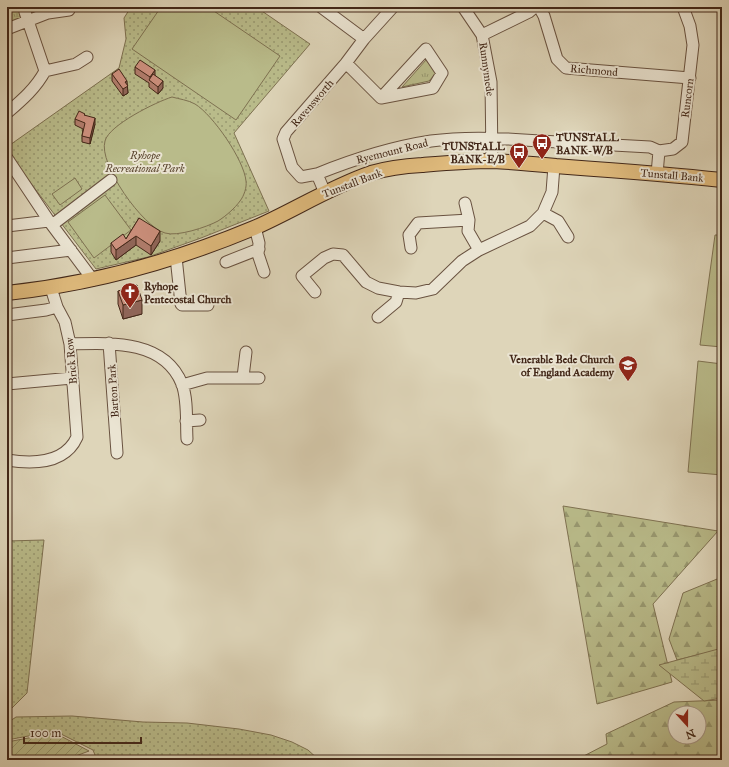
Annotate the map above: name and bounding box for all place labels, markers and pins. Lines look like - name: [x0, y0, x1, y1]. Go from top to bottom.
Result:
- place label: TUNSTALL BANK-W/B: [555, 131, 620, 157]
- bus stop icon: TUNSTALL BANK-W/B: [531, 132, 553, 160]
- place label: TUNSTALL BANK-E/B: [441, 140, 506, 166]
- bus stop icon: TUNSTALL BANK-E/B: [508, 141, 530, 169]
- place label: Ryhope Pentecostal Church: [144, 280, 232, 306]
- church icon: Ryhope Pentecostal Church: [119, 281, 141, 309]
- place label: Venerable Bede Church of England Academy: [509, 353, 615, 380]
- school or university icon: Venerable Bede Church of England Academy: [617, 354, 639, 382]

